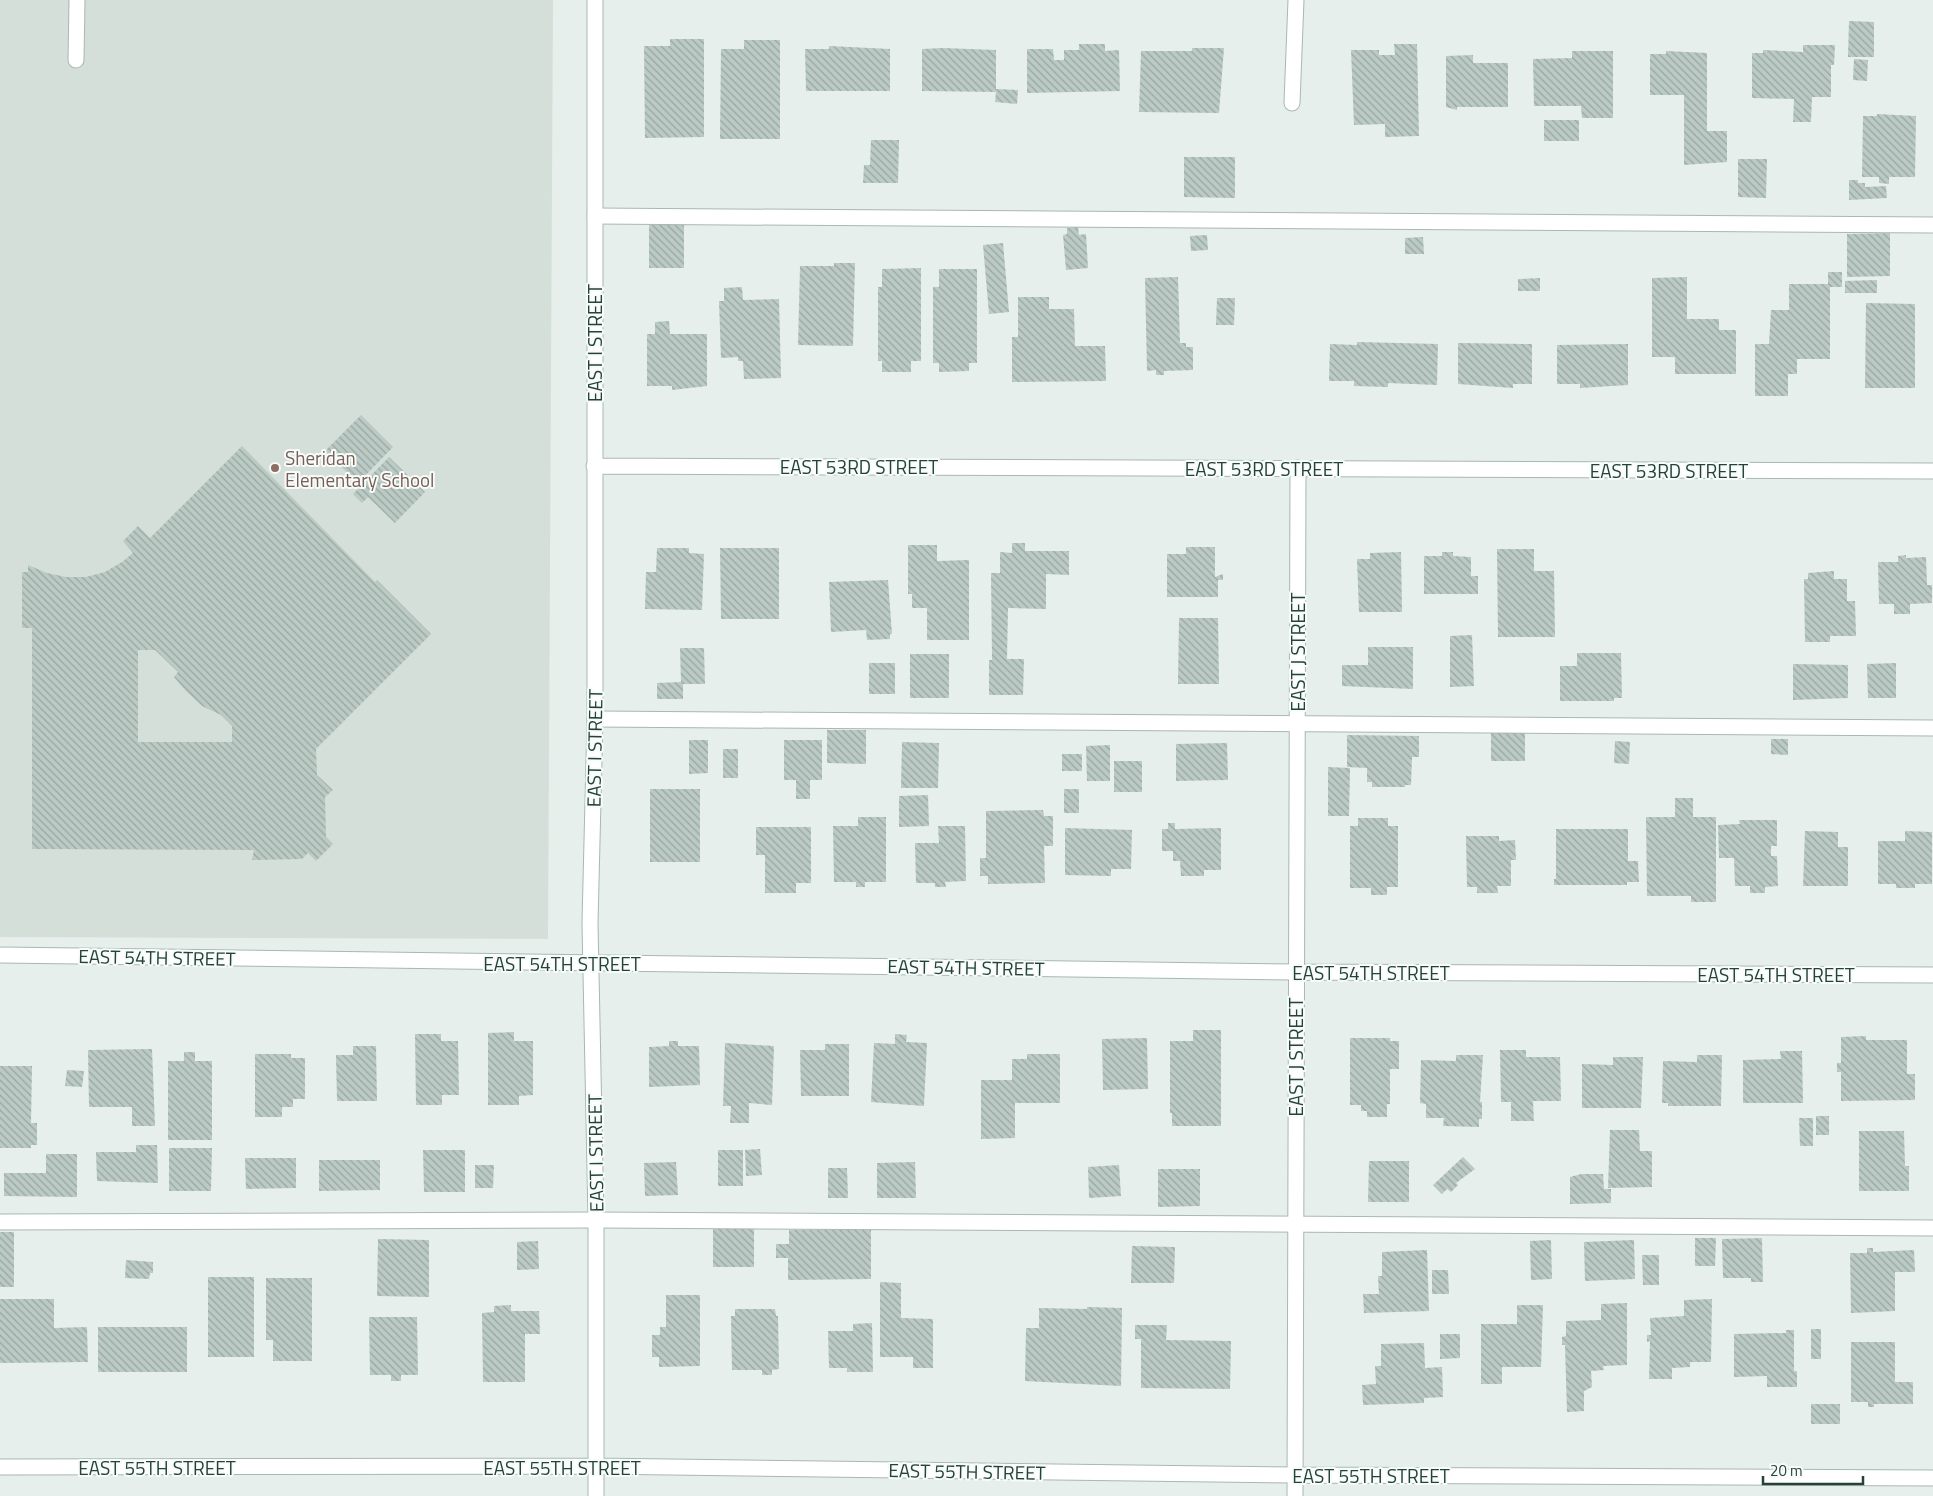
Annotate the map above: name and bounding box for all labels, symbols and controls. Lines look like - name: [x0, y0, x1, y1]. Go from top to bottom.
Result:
- street label: EAST I STREET: [580, 284, 609, 402]
- place label: Sheridan Elementary School: [285, 443, 434, 494]
- street label: EAST 53RD STREET: [780, 452, 938, 481]
- street label: EAST 53RD STREET: [1185, 454, 1343, 483]
- street label: EAST 53RD STREET: [1590, 456, 1748, 485]
- marker: Sheridan Elementary School: [269, 462, 281, 474]
- street label: EAST J STREET: [1283, 593, 1312, 711]
- street label: EAST I STREET: [578, 689, 610, 807]
- street label: EAST 54TH STREET: [78, 941, 236, 973]
- street label: EAST 54TH STREET: [483, 949, 641, 978]
- street label: EAST 54TH STREET: [887, 951, 1045, 983]
- street label: EAST 54TH STREET: [1292, 958, 1450, 987]
- street label: EAST 54TH STREET: [1697, 960, 1855, 989]
- street label: EAST J STREET: [1281, 998, 1310, 1116]
- street label: EAST I STREET: [579, 1094, 611, 1212]
- street label: EAST 55TH STREET: [78, 1453, 236, 1482]
- street label: EAST 55TH STREET: [483, 1453, 641, 1482]
- scale bar: [1763, 1454, 1863, 1486]
- street label: EAST 55TH STREET: [888, 1455, 1046, 1487]
- text: 20 m: [1770, 1459, 1803, 1482]
- street label: EAST 55TH STREET: [1292, 1461, 1450, 1490]

